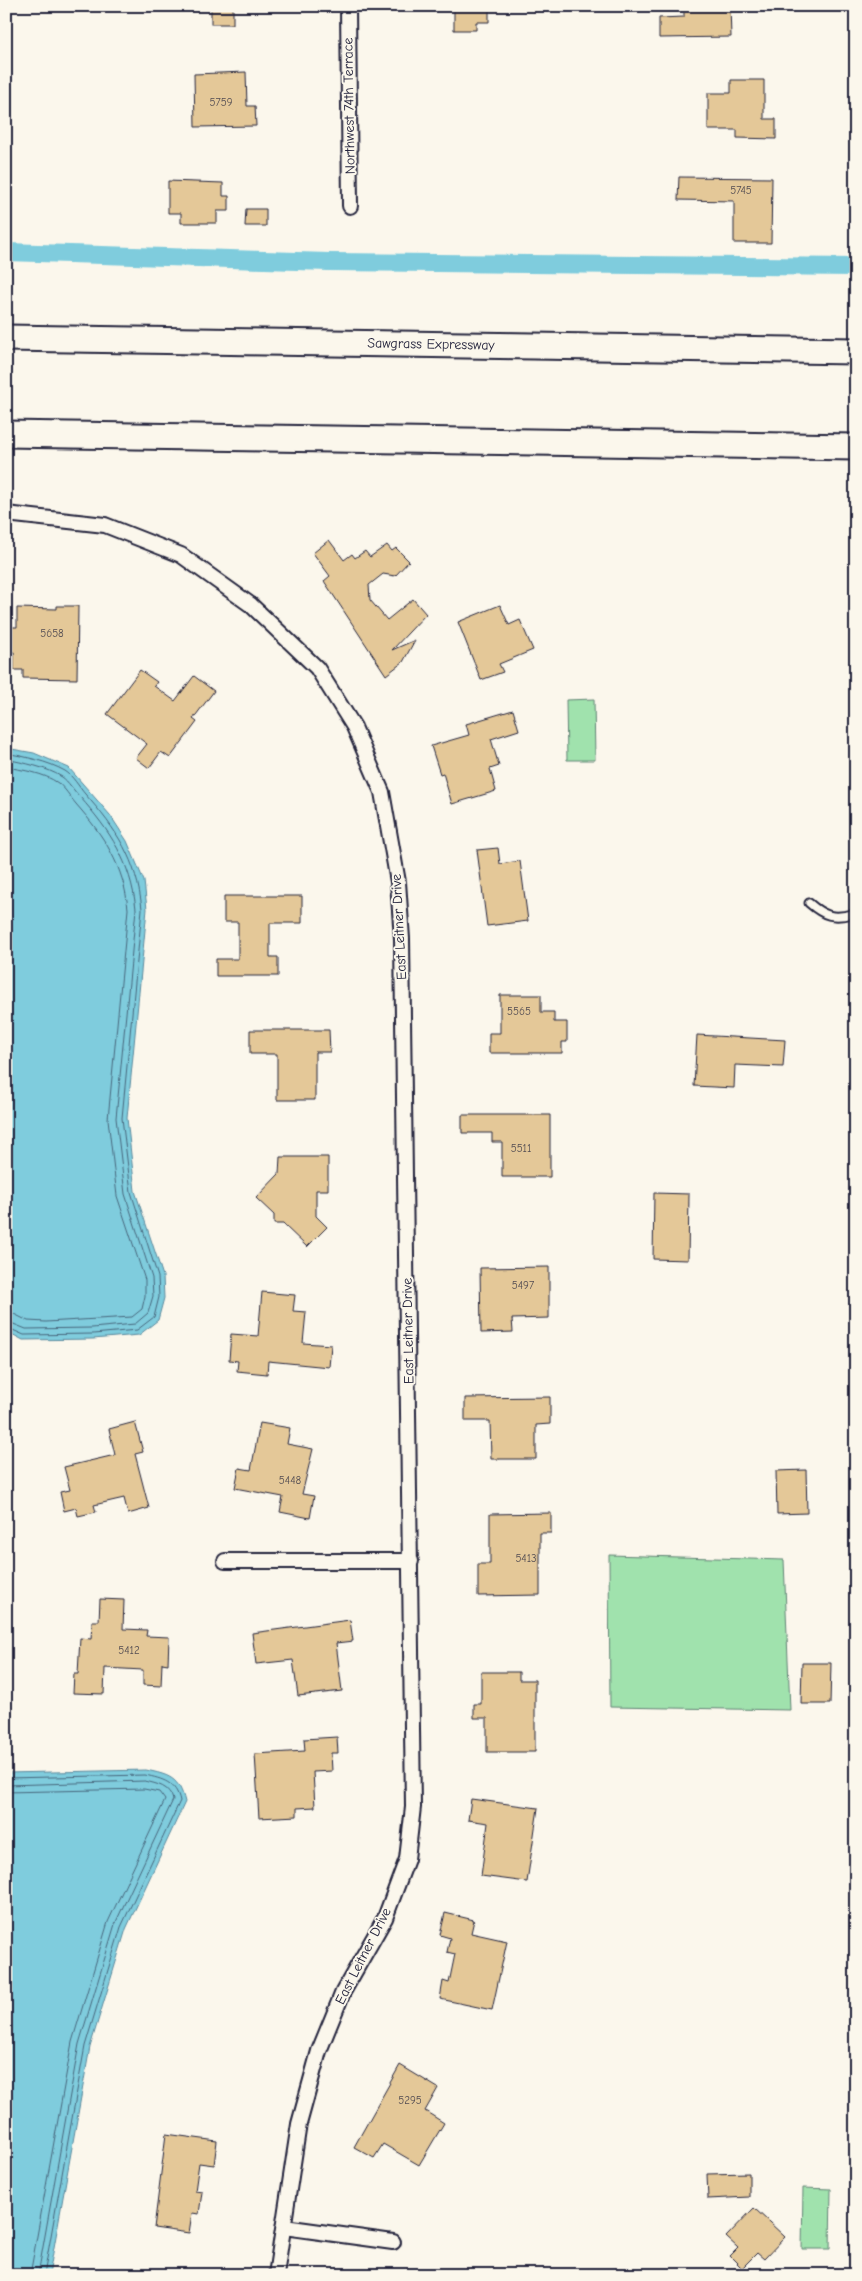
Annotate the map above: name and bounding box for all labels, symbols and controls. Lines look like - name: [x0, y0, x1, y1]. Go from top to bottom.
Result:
- street label: Northwest 74th Terrace: [339, 37, 359, 175]
- house number: 5759: [210, 96, 233, 109]
- house number: 5745: [730, 184, 752, 197]
- street label: Sawgrass Expressway: [367, 334, 496, 354]
- house number: 5658: [40, 627, 64, 640]
- street label: East Leitner Drive: [388, 874, 410, 980]
- house number: 5565: [507, 1005, 531, 1018]
- house number: 5511: [511, 1142, 531, 1155]
- street label: East Leitner Drive: [399, 1278, 417, 1384]
- house number: 5497: [512, 1279, 534, 1292]
- house number: 5448: [279, 1474, 301, 1487]
- house number: 5413: [515, 1552, 537, 1565]
- house number: 5412: [118, 1644, 140, 1657]
- street label: East Leitner Drive: [331, 1905, 395, 2007]
- house number: 5295: [398, 2094, 422, 2107]

